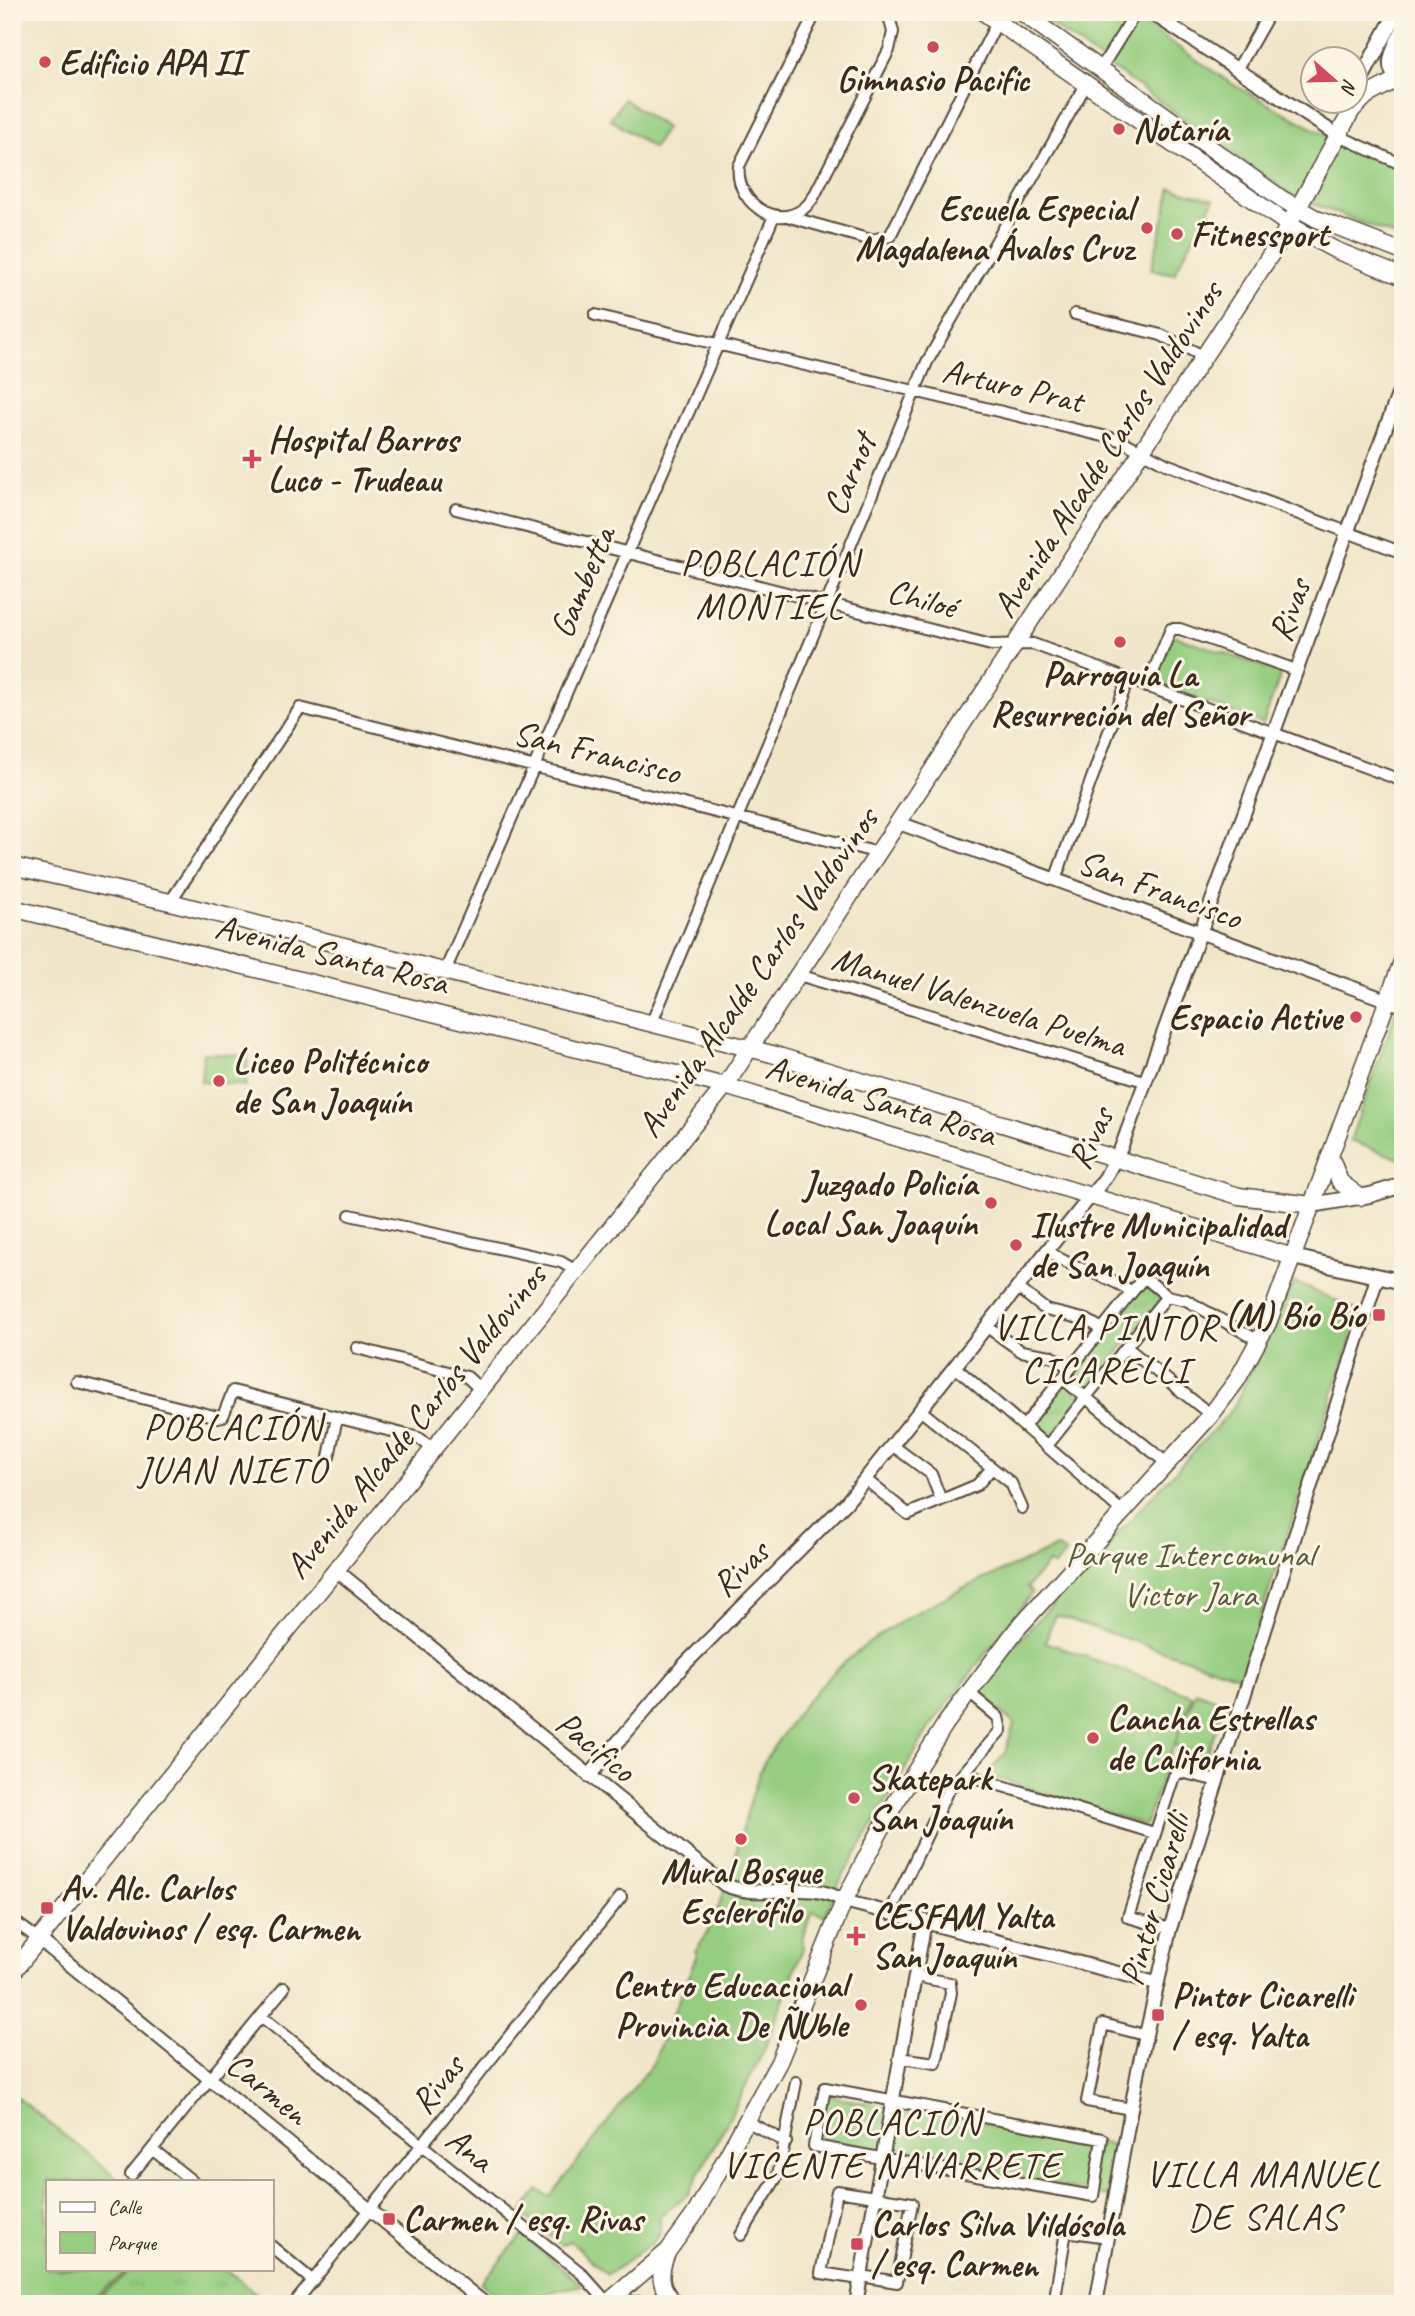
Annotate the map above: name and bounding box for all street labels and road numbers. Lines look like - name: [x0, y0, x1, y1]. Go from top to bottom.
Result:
- street label: Avenida Alcalde Carlos Valdovinos: [982, 270, 1235, 626]
- street label: Arturo Prat: [938, 348, 1091, 424]
- street label: Carnot: [812, 423, 888, 522]
- street label: Gambetta: [539, 518, 627, 644]
- street label: Chiloé: [883, 568, 966, 631]
- street label: Rivas: [1258, 570, 1322, 648]
- street label: San Francisco: [509, 710, 687, 795]
- street label: Avenida Alcalde Carlos Valdovinos: [627, 796, 890, 1146]
- street label: San Francisco: [1072, 839, 1249, 940]
- street label: Avenida Santa Rosa: [211, 904, 455, 1006]
- street label: Manuel Valenzuela Puelma: [827, 936, 1133, 1068]
- street label: Avenida Santa Rosa: [760, 1044, 1004, 1158]
- street label: Rivas: [1057, 1097, 1126, 1176]
- street label: Avenida Alcalde Carlos Valdovinos: [275, 1252, 558, 1588]
- street label: Rivas: [702, 1528, 781, 1607]
- street label: Pacifico: [547, 1701, 646, 1793]
- street label: Pintor Cicarelli: [1108, 1804, 1202, 1990]
- street label: Carmen: [217, 2042, 320, 2137]
- street label: Rivas: [400, 2043, 476, 2123]
- street label: Ana: [437, 2117, 505, 2184]

